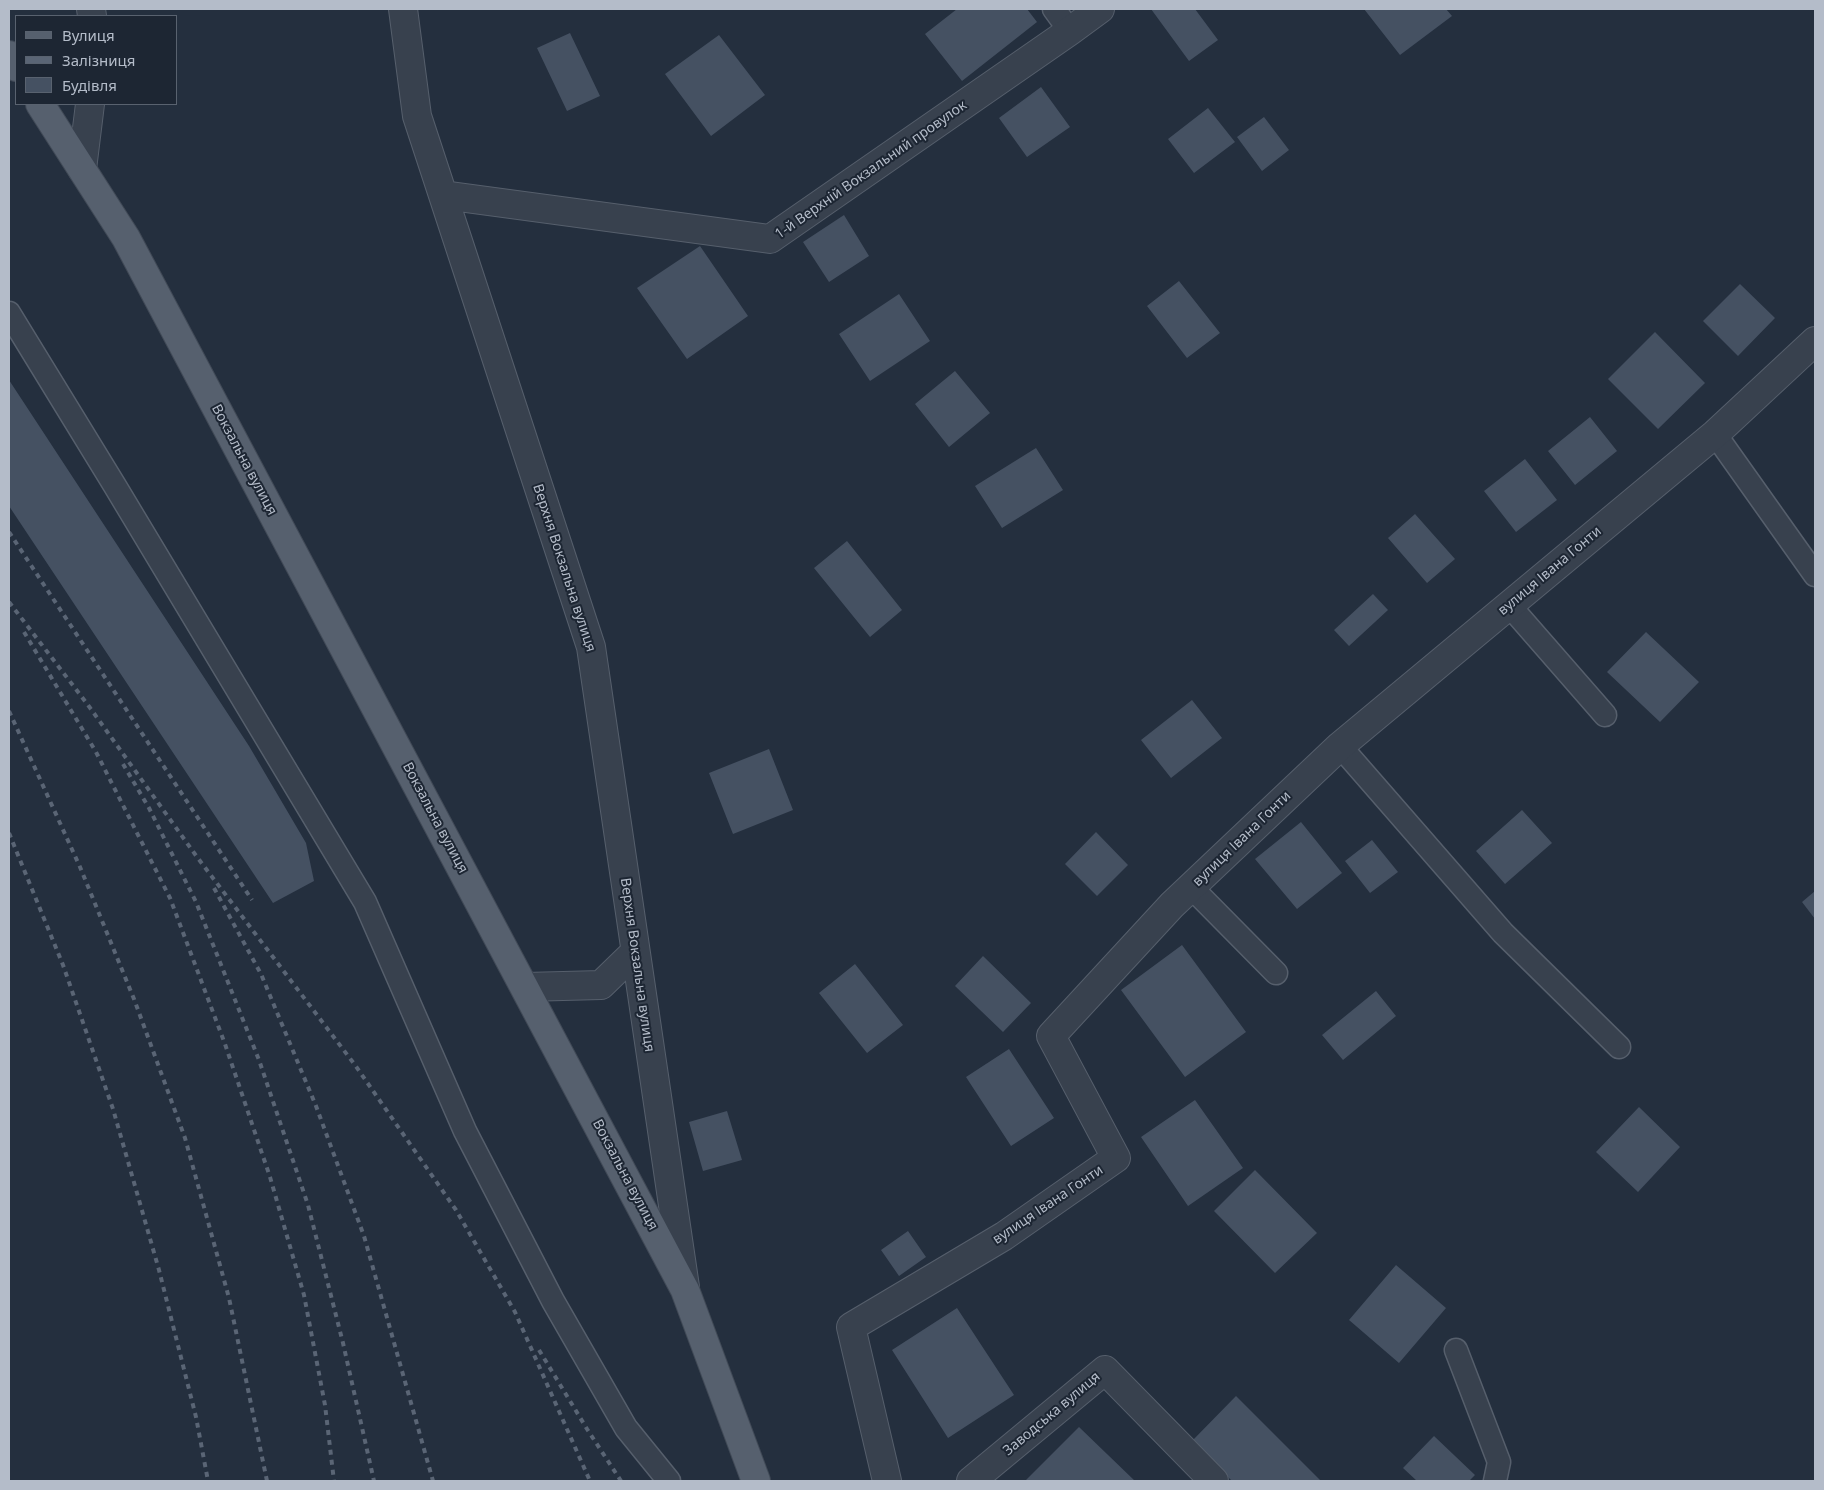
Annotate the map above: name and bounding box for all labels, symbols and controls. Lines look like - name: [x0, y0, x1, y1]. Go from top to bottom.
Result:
- legend: [15, 15, 178, 105]
- text: Вулиця: [62, 25, 115, 45]
- text: Залізниця: [62, 50, 135, 70]
- text: Будівля: [62, 75, 117, 95]
- street label: 1-й Верхній Вокзальний провулок: [772, 97, 970, 243]
- street label: Вокзальна вулиця: [208, 402, 280, 518]
- street label: Верхня Вокзальна вулиця: [529, 482, 599, 654]
- street label: вулиця Івана Гонти: [1495, 523, 1605, 619]
- street label: Вокзальна вулиця: [399, 760, 471, 876]
- street label: вулиця Івана Гонти: [1190, 788, 1294, 890]
- street label: Верхня Вокзальна вулиця: [616, 877, 658, 1053]
- street label: Вокзальна вулиця: [589, 1117, 661, 1233]
- street label: вулиця Івана Гонти: [990, 1162, 1106, 1248]
- street label: Заводська вулиця: [1000, 1369, 1104, 1459]

